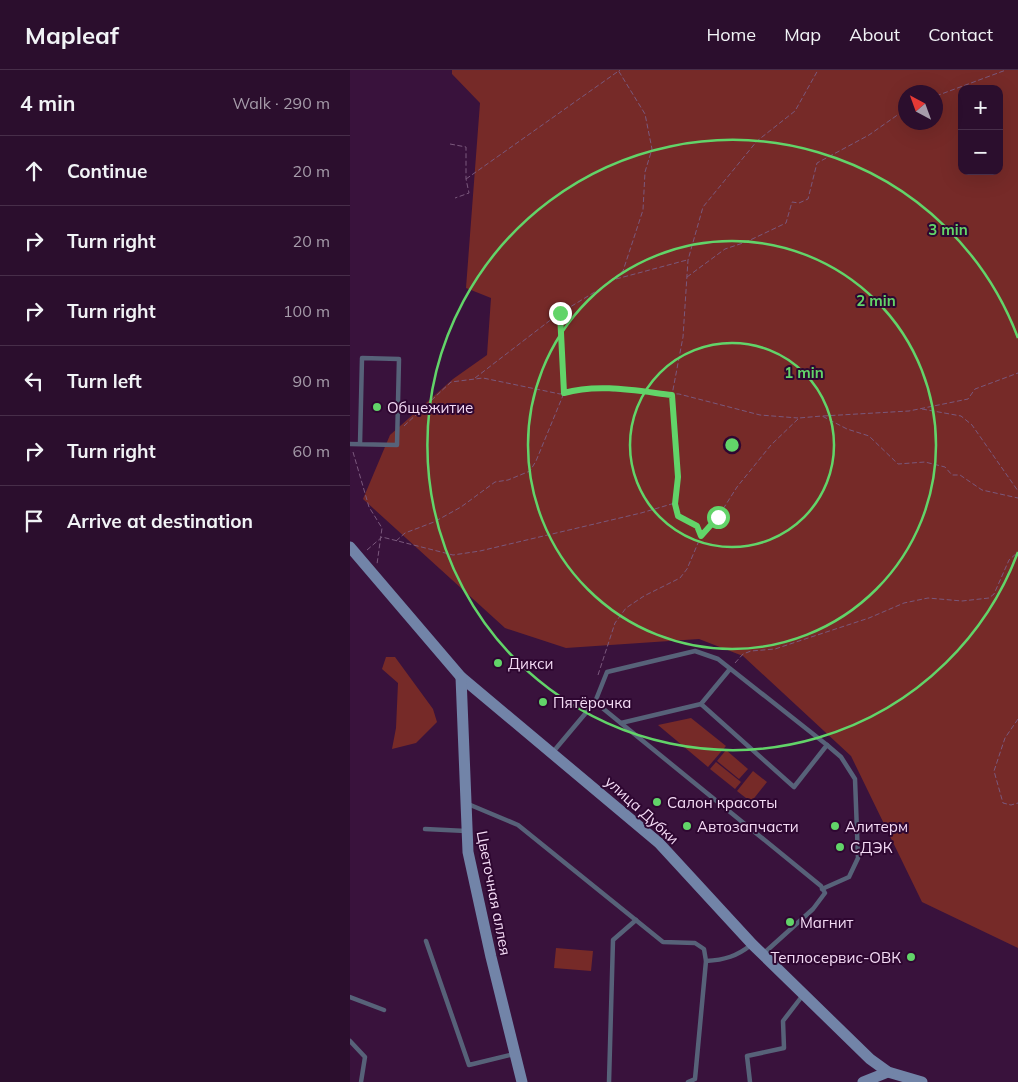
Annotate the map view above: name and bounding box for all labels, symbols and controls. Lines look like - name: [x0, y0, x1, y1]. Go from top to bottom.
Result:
- text: Mapleaf: [25, 20, 119, 50]
- text: Home: [706, 23, 756, 46]
- text: Map: [784, 23, 821, 46]
- text: About: [849, 23, 900, 46]
- text: Contact: [928, 23, 993, 46]
- north arrow: [898, 85, 943, 130]
- map controls: [958, 85, 1003, 175]
- button: +: [958, 85, 1003, 130]
- text: 4 min: [20, 90, 75, 116]
- text: Walk · 290 m: [232, 93, 330, 113]
- button: −: [958, 130, 1003, 175]
- icon: ahead: [20, 157, 48, 185]
- text: Continue: [67, 159, 147, 183]
- text: 20 m: [293, 161, 330, 181]
- text: 3 min: [928, 220, 968, 239]
- icon: right: [20, 227, 48, 255]
- text: Turn right: [67, 229, 156, 253]
- text: 20 m: [293, 231, 330, 251]
- text: 2 min: [856, 291, 896, 310]
- icon: right: [20, 297, 48, 325]
- text: Turn right: [67, 299, 156, 323]
- text: 100 m: [283, 301, 330, 321]
- route end: [549, 302, 572, 325]
- text: 1 min: [784, 363, 824, 382]
- icon: left: [20, 367, 48, 395]
- text: Turn left: [67, 369, 142, 393]
- text: 90 m: [293, 371, 330, 391]
- place label: Общежитие: [387, 398, 473, 417]
- marker: Общежитие: [371, 401, 383, 413]
- centre of rings: [723, 436, 741, 454]
- icon: right: [20, 437, 48, 465]
- text: Turn right: [67, 439, 156, 463]
- text: 60 m: [293, 441, 330, 461]
- route start: [707, 506, 730, 529]
- icon: arrive: [20, 507, 48, 535]
- text: Arrive at destination: [67, 509, 253, 533]
- place label: Дикси: [508, 654, 554, 673]
- marker: Дикси: [492, 657, 504, 669]
- place label: Пятёрочка: [553, 693, 631, 712]
- marker: Пятёрочка: [537, 696, 549, 708]
- street label: улица Дубки: [601, 772, 683, 848]
- place label: Салон красоты: [667, 793, 777, 812]
- marker: Салон красоты: [651, 796, 663, 808]
- place label: Автозапчасти: [697, 817, 799, 836]
- place label: Алитерм: [845, 817, 908, 836]
- marker: Автозапчасти: [681, 820, 693, 832]
- marker: Алитерм: [829, 820, 841, 832]
- street label: Цветочная аллея: [473, 829, 515, 957]
- place label: СДЭК: [850, 838, 893, 857]
- marker: СДЭК: [834, 841, 846, 853]
- place label: Магнит: [800, 913, 854, 932]
- marker: Магнит: [784, 916, 796, 928]
- place label: Теплосервис-ОВК: [770, 948, 901, 967]
- marker: Теплосервис-ОВК: [905, 951, 917, 963]

